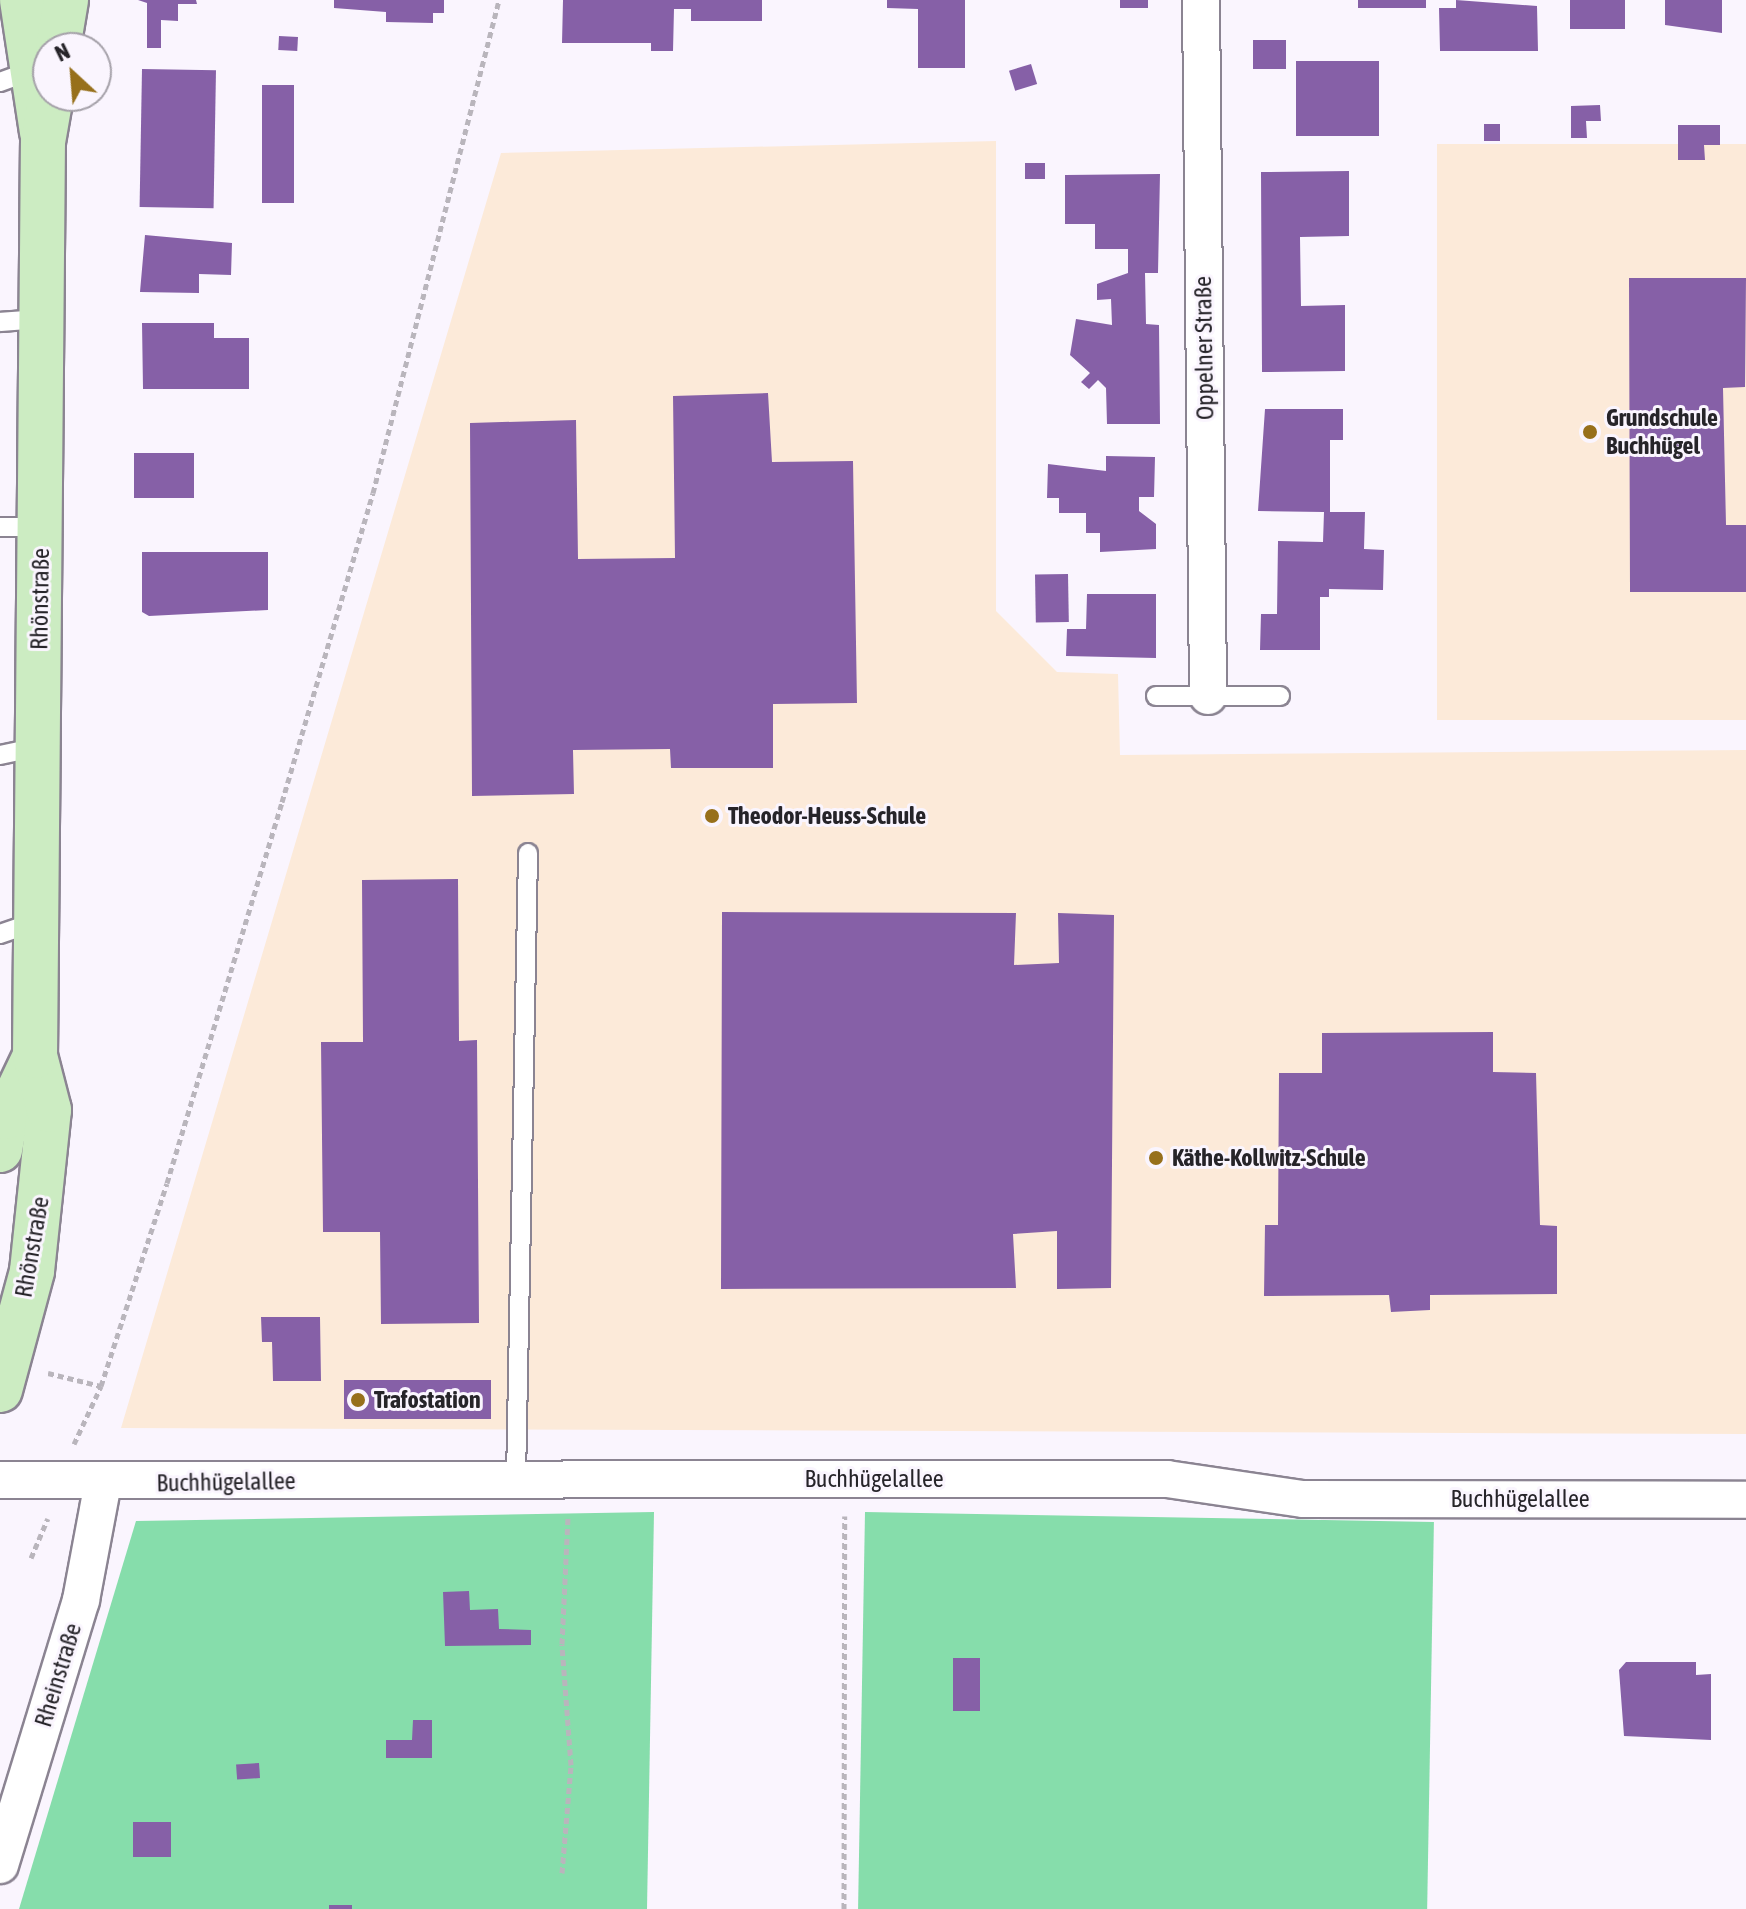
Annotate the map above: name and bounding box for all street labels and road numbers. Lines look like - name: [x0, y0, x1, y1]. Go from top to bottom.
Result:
- street label: Oppelner Straße: [1188, 276, 1220, 420]
- street label: Rhönstraße: [25, 548, 55, 650]
- street label: Rhönstraße: [9, 1194, 55, 1300]
- street label: Buchhügelallee: [804, 1465, 944, 1493]
- street label: Buchhügelallee: [156, 1466, 296, 1498]
- street label: Buchhügelallee: [1450, 1485, 1590, 1513]
- street label: Rheinstraße: [29, 1620, 87, 1730]

